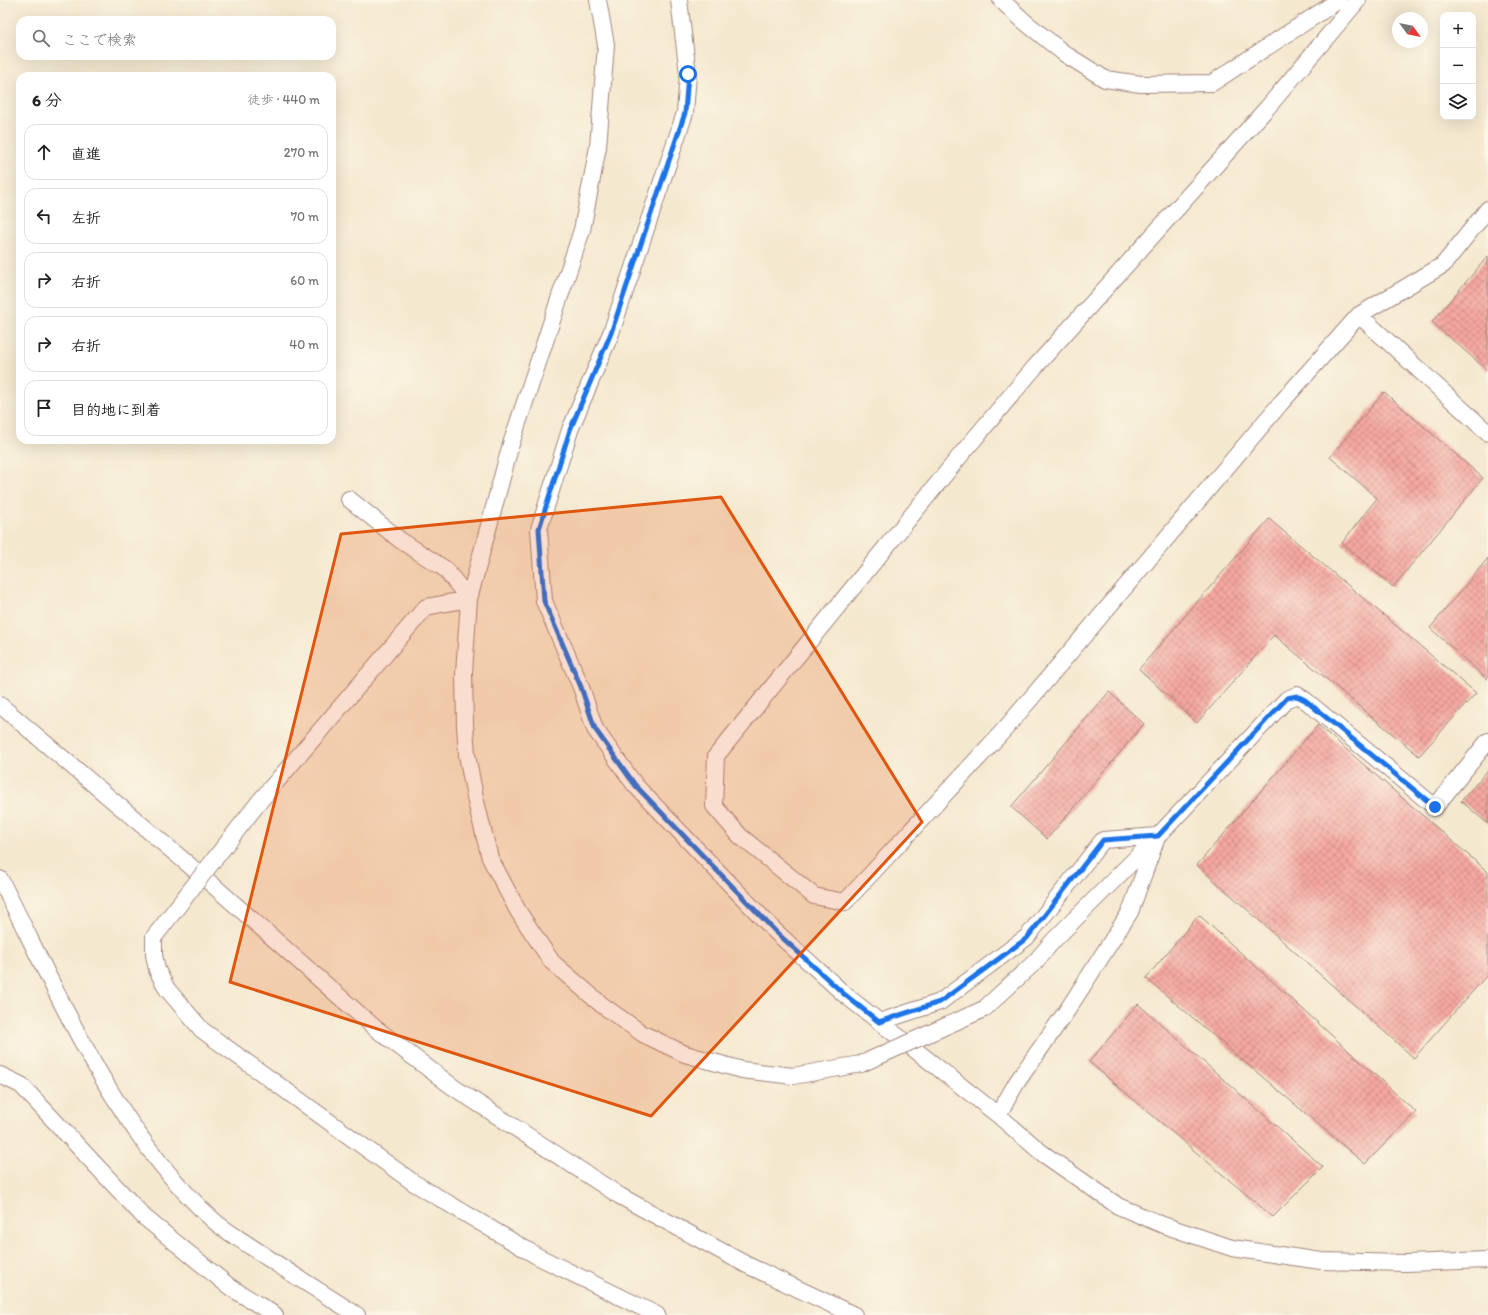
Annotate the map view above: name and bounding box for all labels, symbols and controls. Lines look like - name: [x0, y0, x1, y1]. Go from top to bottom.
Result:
- north arrow: [1392, 12, 1428, 48]
- map controls: [1440, 12, 1476, 120]
- button: +: [1440, 12, 1476, 48]
- search box: [16, 16, 336, 60]
- icon: search: [30, 27, 52, 49]
- text: ここで検索: [62, 31, 137, 49]
- button: −: [1440, 48, 1476, 84]
- route start: [679, 65, 697, 83]
- button: layers: [1440, 84, 1476, 120]
- text: 6 分: [32, 90, 62, 110]
- text: 徒歩 · 440 m: [248, 92, 320, 107]
- icon: ahead: [33, 141, 55, 163]
- text: 直進: [71, 145, 101, 163]
- text: 270 m: [284, 145, 319, 160]
- icon: left: [33, 205, 55, 227]
- text: 左折: [71, 209, 101, 227]
- text: 70 m: [291, 209, 319, 224]
- icon: right: [33, 269, 55, 291]
- text: 右折: [71, 273, 101, 291]
- text: 60 m: [290, 273, 319, 288]
- icon: right: [33, 333, 55, 355]
- text: 右折: [71, 337, 101, 355]
- text: 40 m: [289, 337, 319, 352]
- icon: arrive: [33, 397, 55, 419]
- text: 目的地に到着: [71, 401, 161, 419]
- route end: [1426, 798, 1444, 816]

